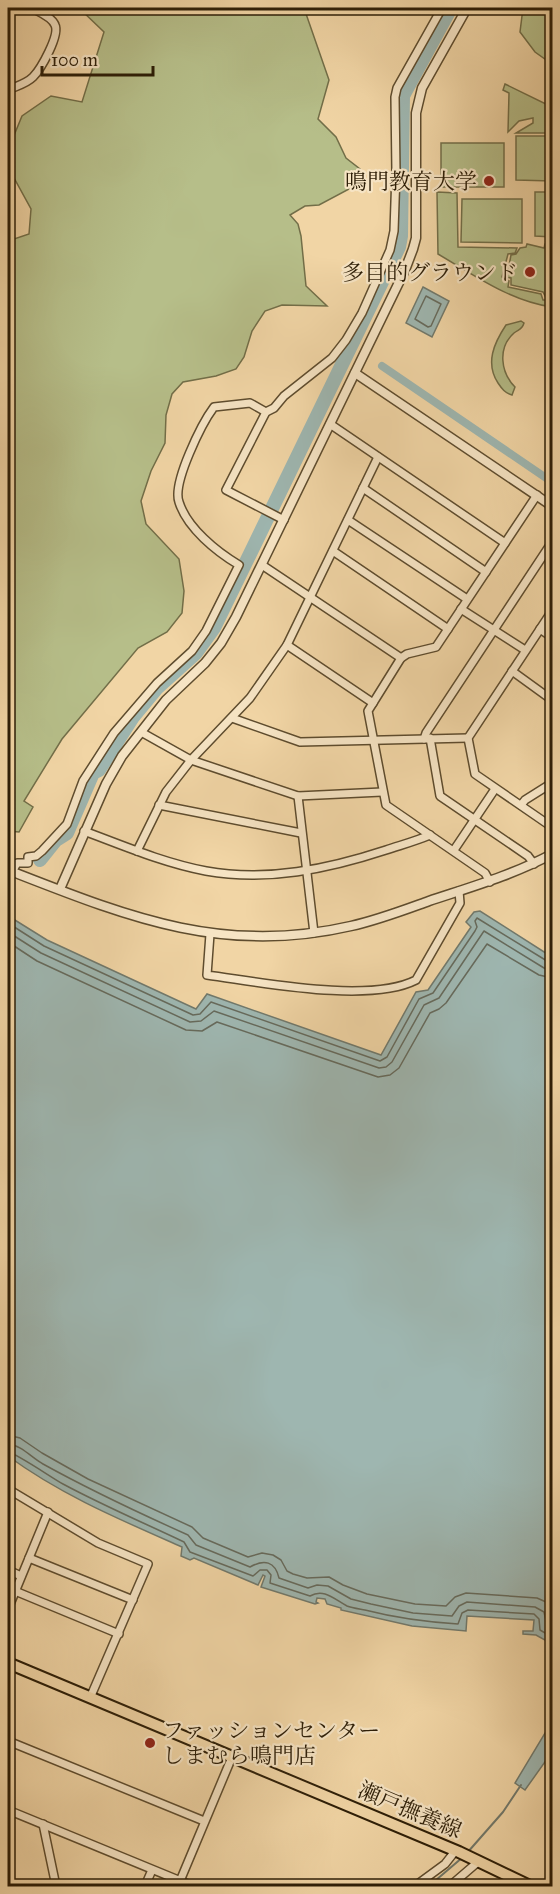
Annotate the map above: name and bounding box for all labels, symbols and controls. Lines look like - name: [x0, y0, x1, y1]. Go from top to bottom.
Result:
- scale bar: [42, 39, 153, 77]
- text: 100 m: [51, 49, 98, 71]
- place label: 鳴門教育大学: [345, 168, 477, 195]
- marker: 鳴門教育大学: [482, 174, 496, 188]
- place label: 多目的グラウンド: [342, 259, 518, 286]
- marker: 多目的グラウンド: [523, 265, 537, 279]
- place label: ファッションセンター しまむら鳴門店: [162, 1717, 380, 1769]
- marker: ファッションセンター しまむら鳴門店: [143, 1736, 157, 1750]
- street label: 瀬戸撫養線: [354, 1776, 466, 1844]

